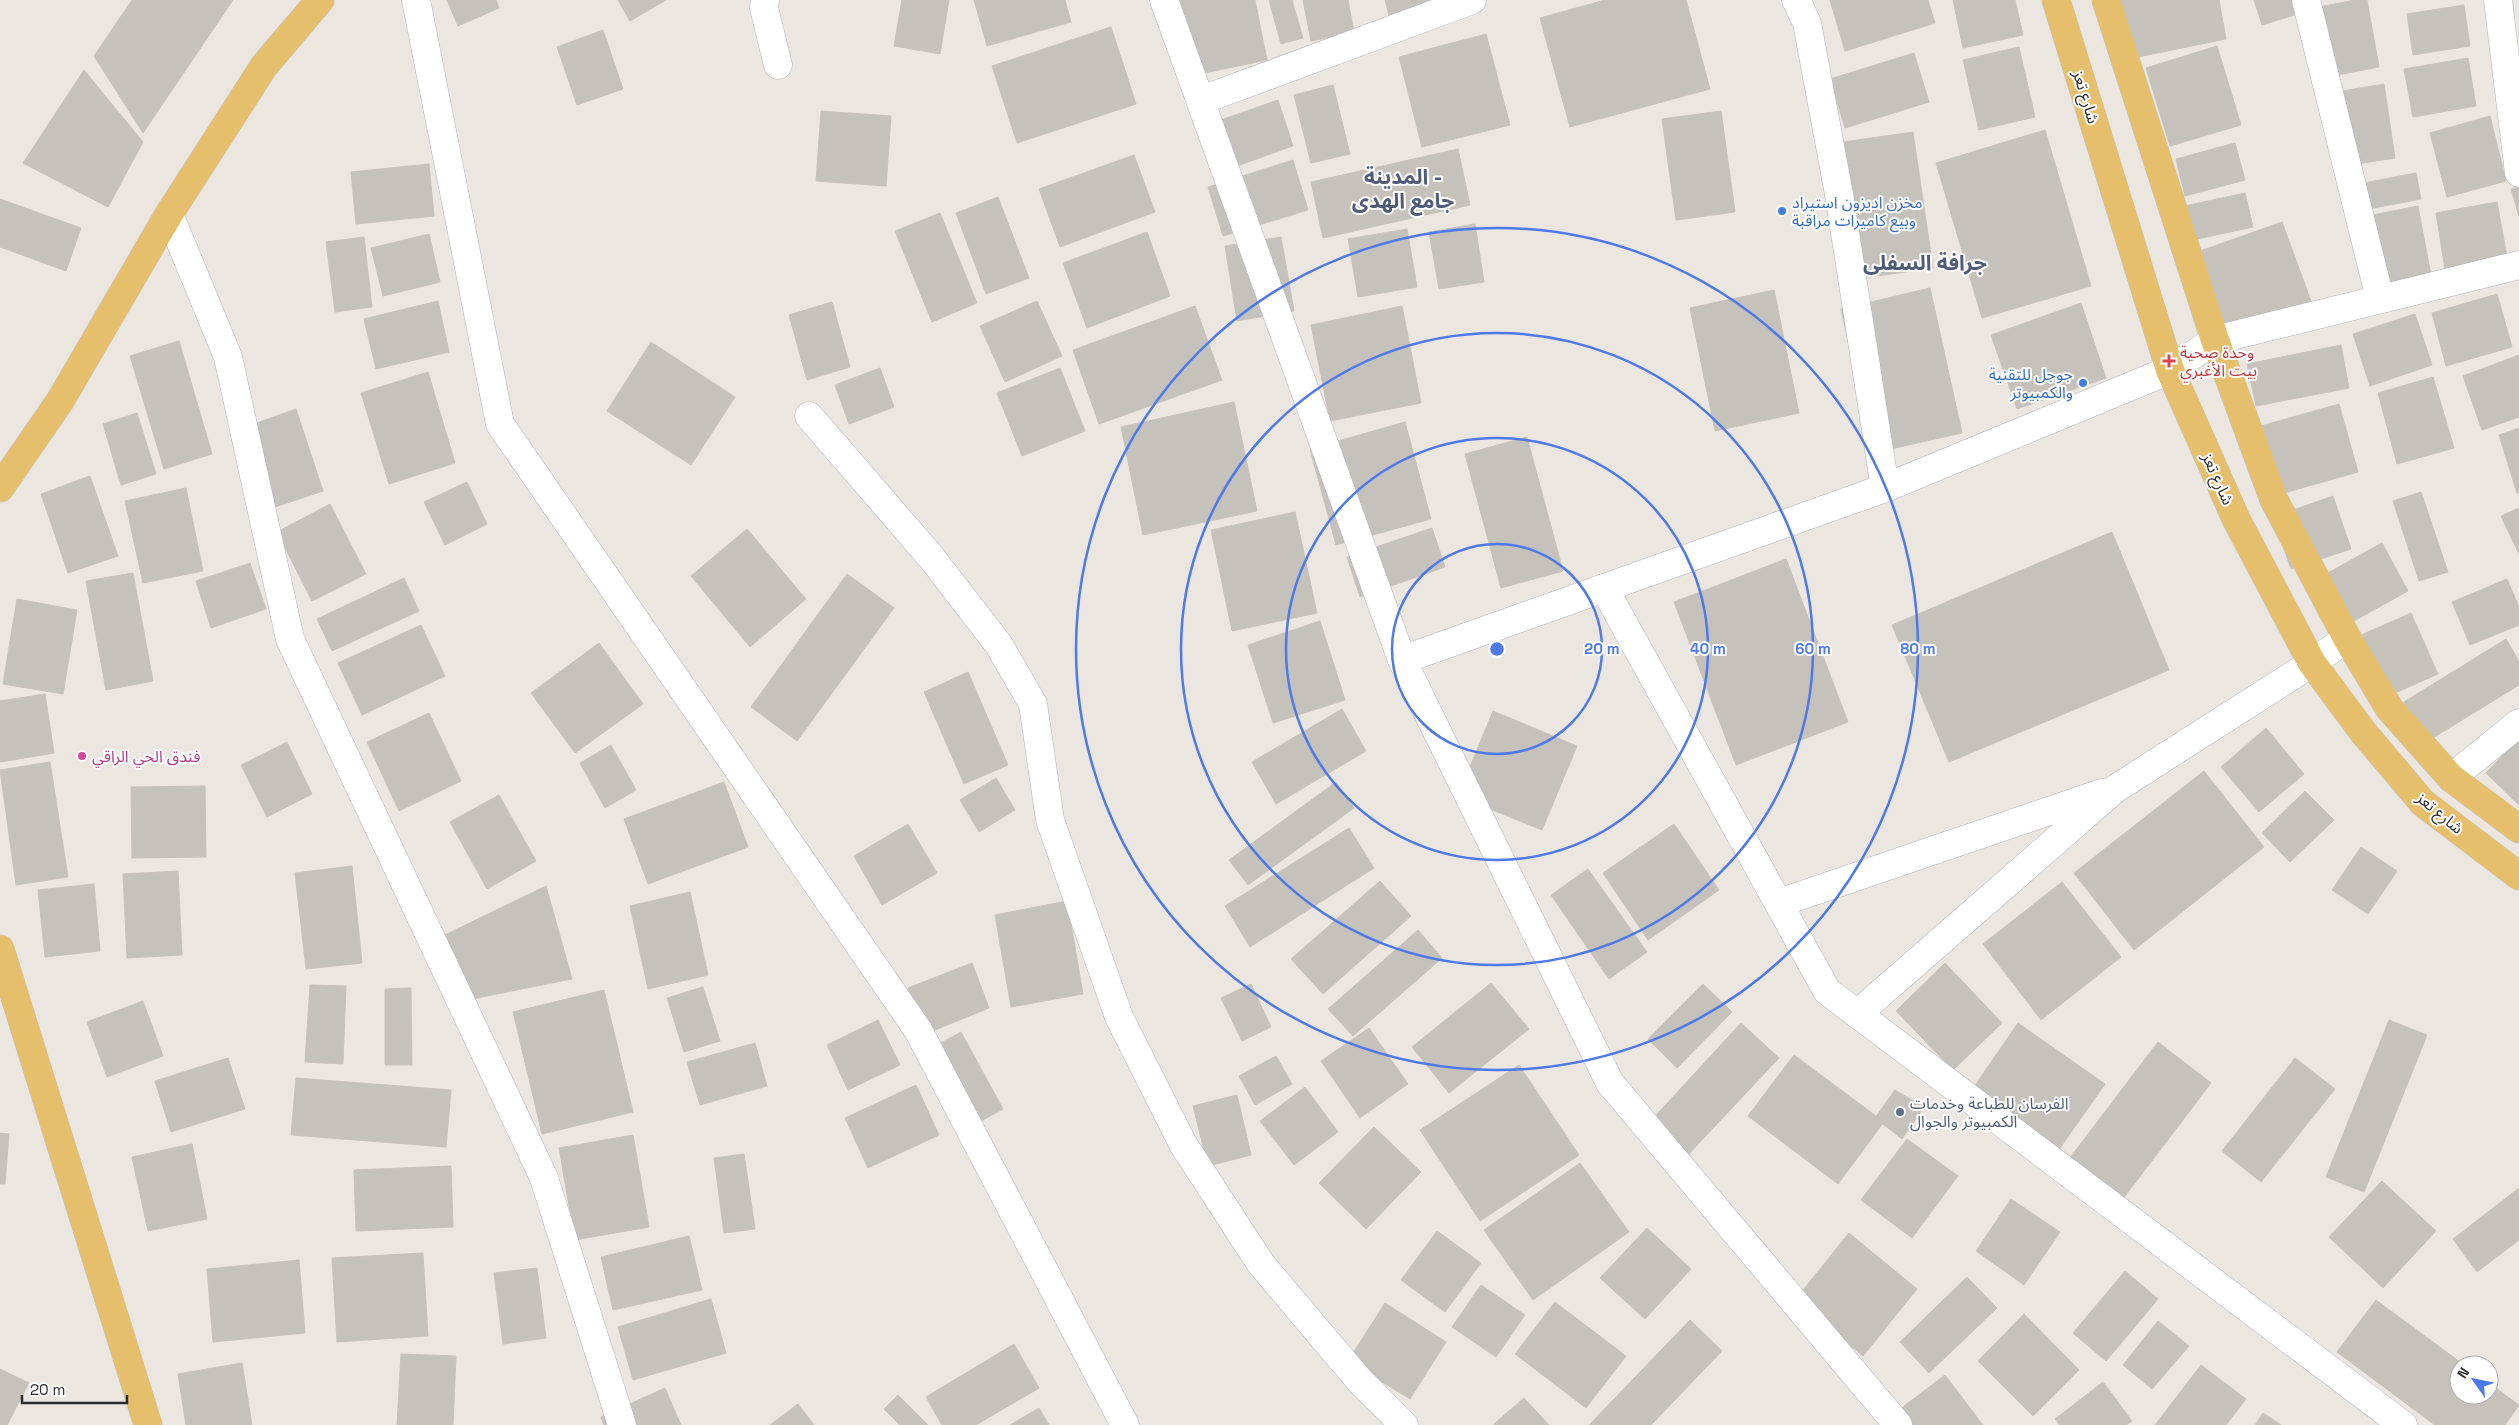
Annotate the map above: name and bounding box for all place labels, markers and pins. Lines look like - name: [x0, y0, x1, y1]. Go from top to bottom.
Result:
- place label: مخزن اديزون استيراد وبيع كاميرات مراقبة: [1792, 192, 1922, 233]
- marker: مخزن اديزون استيراد وبيع كاميرات مراقبة: [1776, 205, 1788, 217]
- place label: وحدة صحية بيت الأغبري: [2180, 342, 2257, 382]
- marker: وحدة صحية بيت الأغبري: [2162, 354, 2176, 368]
- place label: جوجل للتقنية والكمبيوتر: [1989, 364, 2073, 403]
- marker: جوجل للتقنية والكمبيوتر: [2077, 377, 2089, 389]
- centre of rings: [1488, 640, 1506, 658]
- place label: فندق الحي الراقي: [92, 746, 200, 768]
- marker: فندق الحي الراقي: [76, 750, 88, 762]
- place label: الفرسان للطباعة وخدمات الكمبيوتر والجوال: [1910, 1093, 2068, 1132]
- marker: الفرسان للطباعة وخدمات الكمبيوتر والجوال: [1894, 1106, 1906, 1118]

